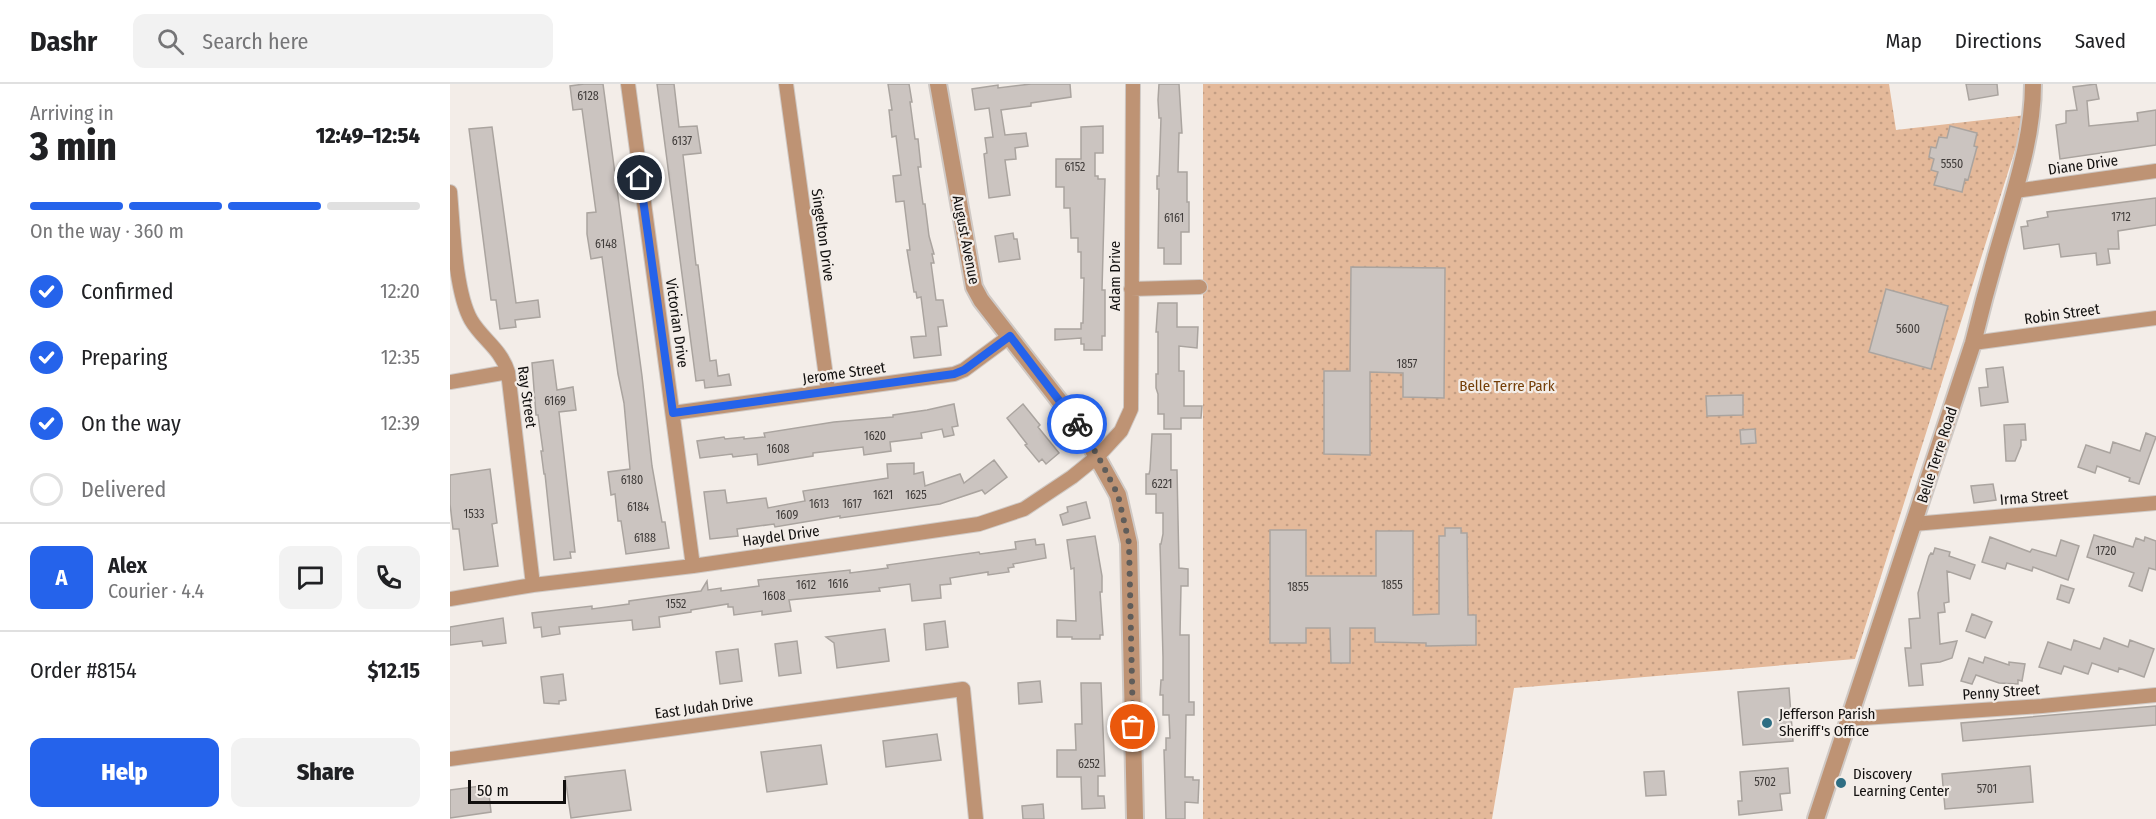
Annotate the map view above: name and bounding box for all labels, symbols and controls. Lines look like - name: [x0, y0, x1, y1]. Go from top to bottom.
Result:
- search box: [133, 14, 553, 68]
- text: Dashr: [30, 25, 97, 58]
- icon: search: [154, 25, 187, 58]
- text: Search here: [202, 28, 308, 55]
- text: Map: [1885, 28, 1922, 54]
- text: Directions: [1955, 28, 2042, 54]
- text: Saved: [2075, 28, 2126, 54]
- house number: 6128: [577, 89, 599, 103]
- text: Arriving in: [30, 101, 114, 125]
- text: 12:49–12:54: [316, 122, 420, 149]
- text: 3 min: [30, 124, 117, 170]
- house number: 6137: [672, 134, 692, 148]
- street label: Diane Drive: [2047, 151, 2119, 179]
- pin: [614, 152, 665, 203]
- house number: 5550: [1941, 157, 1963, 171]
- house number: 6152: [1065, 160, 1085, 174]
- icon: home: [623, 161, 656, 194]
- street label: Singelton Drive: [808, 188, 838, 282]
- street label: August Avenue: [949, 194, 983, 286]
- house number: 1712: [2111, 210, 2131, 224]
- house number: 6161: [1164, 211, 1184, 225]
- text: On the way · 360 m: [30, 219, 184, 243]
- house number: 6148: [595, 237, 617, 251]
- street label: Adam Drive: [1106, 241, 1124, 311]
- icon: check: [30, 275, 63, 308]
- street label: Victorian Drive: [662, 277, 692, 369]
- text: Confirmed: [81, 278, 174, 305]
- text: 12:20: [380, 279, 420, 303]
- street label: Robin Street: [2023, 300, 2101, 328]
- house number: 5600: [1896, 322, 1920, 336]
- icon: check: [30, 341, 63, 374]
- text: Preparing: [81, 344, 167, 371]
- text: 12:35: [381, 345, 420, 369]
- house number: 1857: [1397, 357, 1418, 371]
- street label: Jerome Street: [801, 358, 887, 388]
- street label: Ray Street: [514, 365, 540, 429]
- park label: Belle Terre Park: [1459, 377, 1555, 395]
- house number: 6169: [544, 394, 566, 408]
- courier: [1047, 394, 1107, 454]
- street label: Belle Terre Road: [1913, 405, 1961, 505]
- icon: check: [30, 407, 63, 440]
- icon: bike: [1061, 408, 1094, 441]
- text: On the way: [81, 410, 181, 437]
- text: 12:39: [380, 411, 420, 435]
- house number: 1620: [864, 429, 886, 443]
- house number: 1608: [767, 442, 789, 456]
- house number: 6180: [621, 473, 643, 487]
- text: Delivered: [81, 476, 166, 503]
- house number: 6221: [1152, 477, 1172, 491]
- street label: Irma Street: [1999, 485, 2069, 509]
- house number: 1621: [873, 488, 893, 502]
- house number: 1625: [905, 488, 927, 502]
- house number: 1613: [809, 497, 829, 511]
- house number: 1617: [842, 497, 862, 511]
- house number: 6184: [627, 500, 649, 514]
- house number: 1533: [464, 507, 484, 521]
- house number: 1609: [776, 508, 798, 522]
- street label: Haydel Drive: [741, 522, 821, 550]
- house number: 6188: [634, 531, 656, 545]
- house number: 1720: [2096, 544, 2116, 558]
- button: chat: [279, 546, 342, 609]
- button: phone: [357, 546, 420, 609]
- text: Alex: [108, 552, 147, 579]
- text: A: [56, 564, 67, 591]
- house number: 1616: [828, 577, 848, 591]
- house number: 1612: [796, 578, 816, 592]
- house number: 1855: [1381, 578, 1403, 592]
- text: Courier · 4.4: [108, 579, 204, 603]
- house number: 1855: [1287, 580, 1309, 594]
- house number: 1608: [763, 589, 785, 603]
- house number: 1552: [666, 597, 686, 611]
- text: Order #8154: [30, 657, 137, 684]
- text: $12.15: [367, 657, 420, 684]
- street label: Penny Street: [1962, 680, 2040, 704]
- street label: East Judah Drive: [654, 691, 754, 723]
- pin: [1107, 701, 1158, 752]
- place label: Jefferson Parish Sheriff's Office: [1779, 705, 1875, 740]
- icon: bag: [1116, 710, 1149, 743]
- marker: Jefferson Parish Sheriff's Office: [1760, 716, 1774, 730]
- button: Help: [30, 738, 219, 807]
- button: Share: [231, 738, 420, 807]
- house number: 6252: [1078, 757, 1100, 771]
- place label: Discovery Learning Center: [1853, 765, 1950, 800]
- house number: 5702: [1754, 775, 1776, 789]
- marker: Discovery Learning Center: [1834, 776, 1848, 790]
- scale bar: [468, 777, 566, 804]
- text: 50 m: [477, 781, 509, 800]
- house number: 5701: [1977, 782, 1997, 796]

